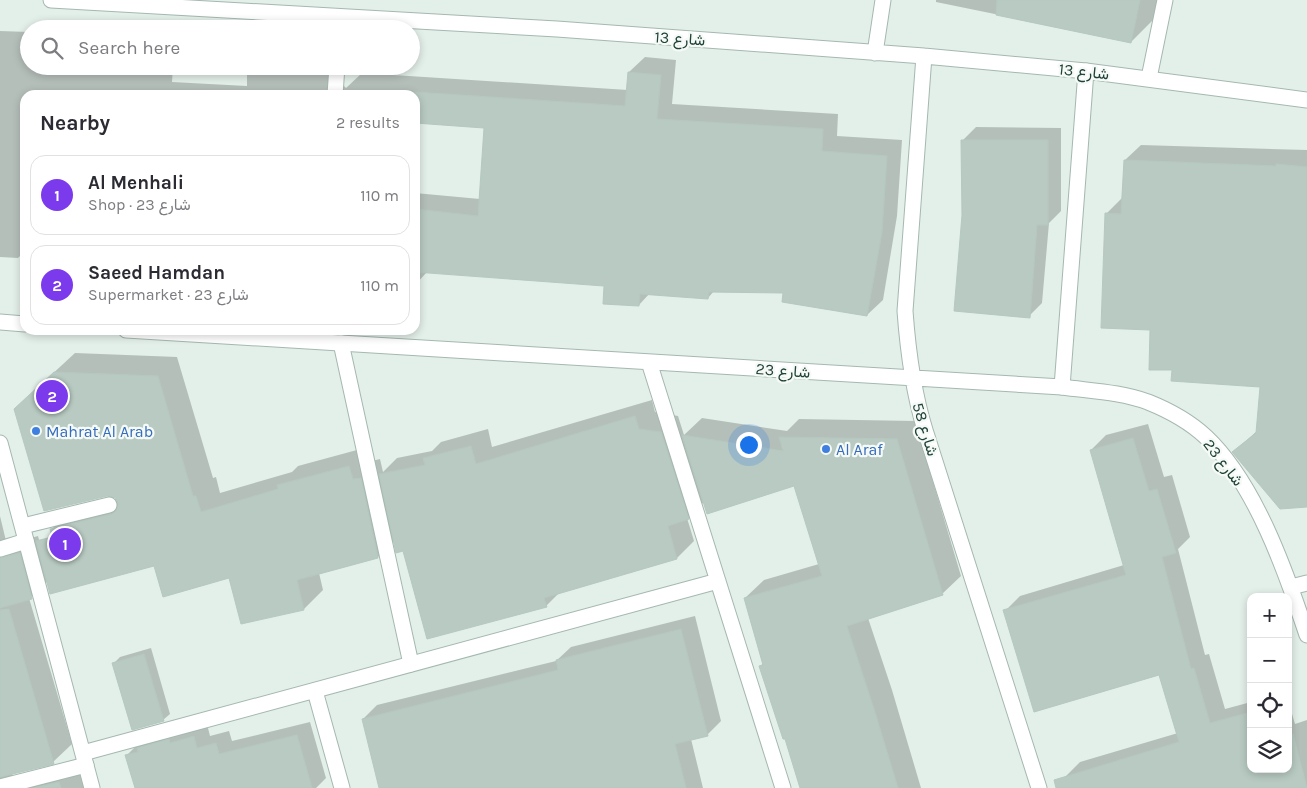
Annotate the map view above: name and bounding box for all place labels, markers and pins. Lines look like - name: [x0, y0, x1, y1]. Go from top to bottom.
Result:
- pin: 2: [36, 377, 68, 415]
- place label: Mahrat Al Arab: [46, 422, 153, 441]
- marker: Mahrat Al Arab: [30, 425, 42, 437]
- place label: Al Araf: [836, 440, 883, 459]
- marker: Al Araf: [820, 443, 832, 455]
- pin: 1: [49, 525, 81, 563]

